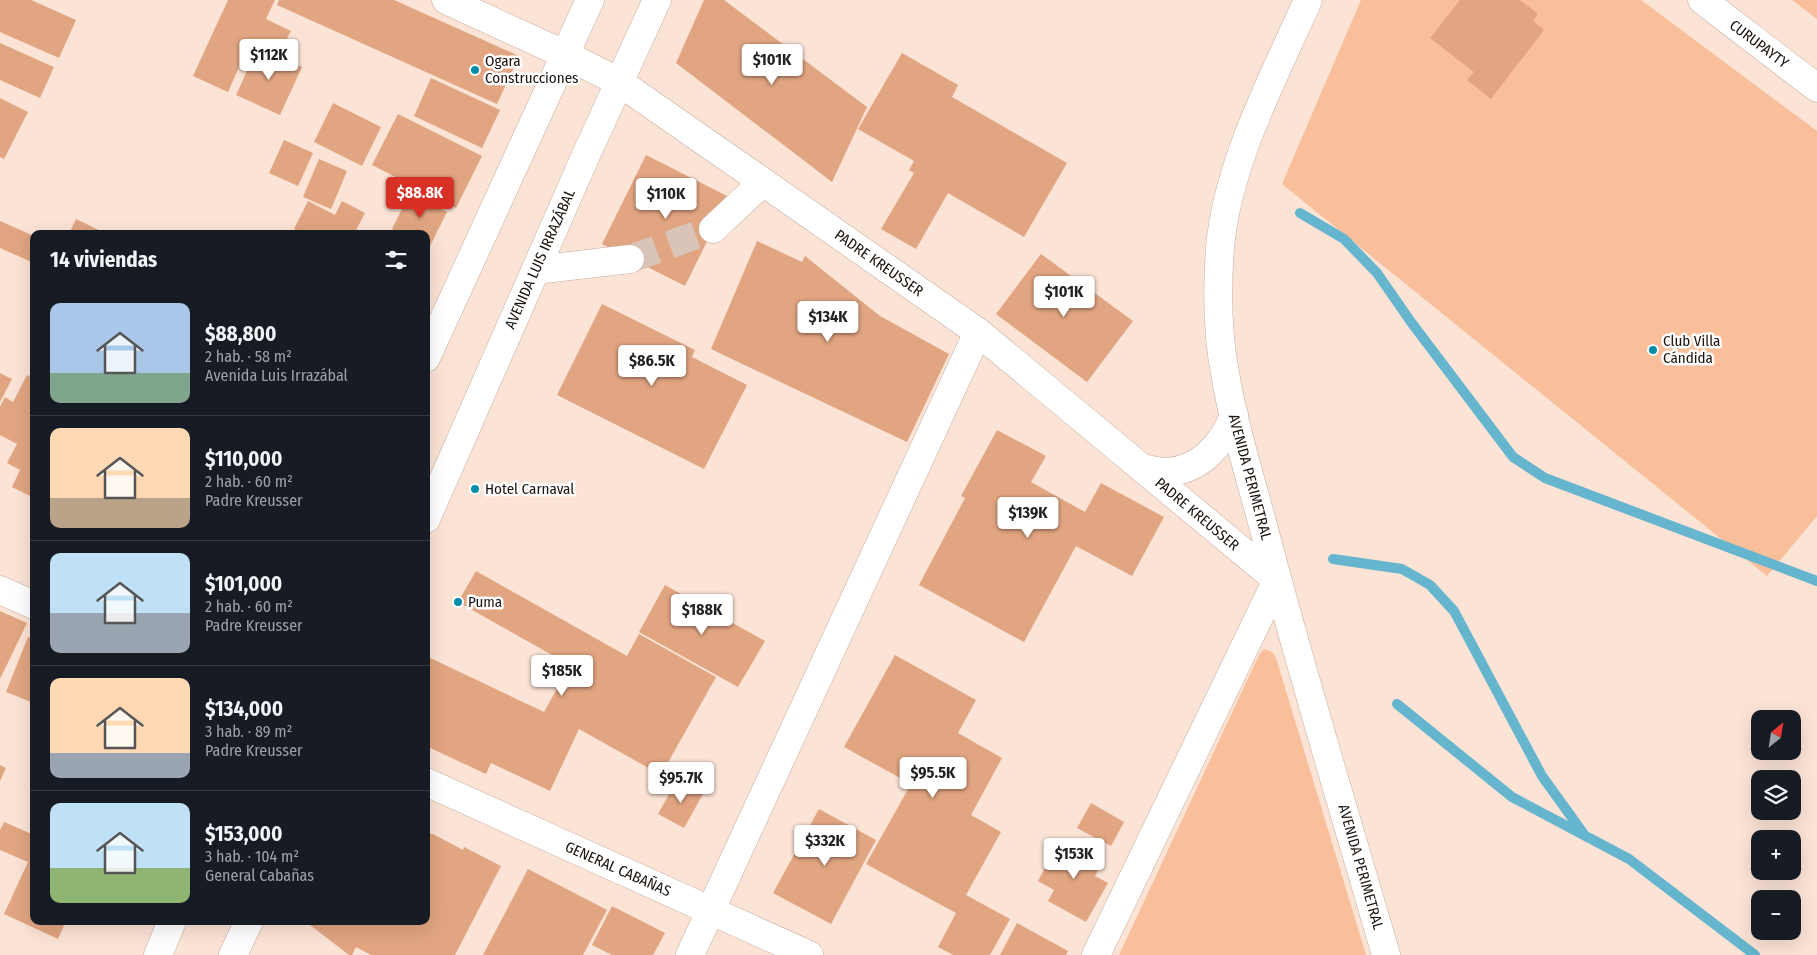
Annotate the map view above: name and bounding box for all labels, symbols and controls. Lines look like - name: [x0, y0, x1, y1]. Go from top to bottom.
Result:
- street label: CURUPAYTY: [1726, 16, 1792, 72]
- pin: $112K: [234, 38, 304, 81]
- pin: $101K: [737, 44, 807, 86]
- text: $112K: [250, 45, 288, 64]
- text: $101K: [753, 50, 791, 69]
- place label: Ogara Construcciones: [485, 52, 578, 87]
- marker: Ogara Construcciones: [469, 64, 481, 76]
- pin: $88.8K: [379, 176, 461, 219]
- pin: $110K: [631, 178, 701, 220]
- text: $88.8K: [397, 183, 443, 202]
- text: $110K: [647, 184, 685, 203]
- street label: AVENIDA LUIS IRRAZÁBAL: [501, 186, 579, 332]
- street label: PADRE KREUSSER: [831, 226, 927, 300]
- icon: filters: [382, 246, 410, 274]
- text: 14 viviendas: [50, 247, 157, 273]
- pin: $101K: [1029, 276, 1099, 318]
- text: $101K: [1045, 282, 1083, 301]
- pin: $134K: [793, 300, 863, 343]
- text: $134K: [808, 307, 848, 326]
- text: $88,800: [205, 321, 276, 347]
- icon: home: [90, 323, 150, 383]
- place label: Club Villa Cándida: [1663, 332, 1720, 367]
- pin: $86.5K: [611, 344, 693, 387]
- marker: Club Villa Cándida: [1647, 344, 1659, 356]
- text: 2 hab. · 58 m²: [205, 347, 292, 366]
- text: $86.5K: [629, 351, 675, 370]
- text: Avenida Luis Irrazábal: [205, 366, 348, 385]
- street label: AVENIDA PERIMETRAL: [1225, 412, 1276, 542]
- text: $110,000: [205, 446, 282, 472]
- icon: home: [90, 448, 150, 508]
- text: 2 hab. · 60 m²: [205, 472, 293, 491]
- street label: PADRE KREUSSER: [1151, 474, 1243, 554]
- place label: Hotel Carnaval: [485, 480, 574, 498]
- marker: Hotel Carnaval: [469, 483, 481, 495]
- text: Padre Kreusser: [205, 491, 303, 510]
- pin: $139K: [993, 496, 1063, 539]
- text: $139K: [1008, 503, 1048, 522]
- text: $101,000: [205, 571, 282, 597]
- icon: home: [90, 573, 150, 633]
- place label: Puma: [468, 593, 502, 611]
- pin: $188K: [667, 594, 737, 636]
- marker: Puma: [452, 596, 464, 608]
- text: 2 hab. · 60 m²: [205, 597, 293, 616]
- text: $188K: [682, 600, 722, 619]
- text: Padre Kreusser: [205, 616, 303, 635]
- pin: $185K: [527, 654, 597, 697]
- text: $185K: [542, 661, 582, 680]
- text: $134,000: [205, 696, 283, 722]
- icon: home: [90, 698, 150, 758]
- north arrow: [1751, 710, 1801, 760]
- map controls: [1751, 710, 1801, 940]
- text: 3 hab. · 89 m²: [205, 722, 292, 741]
- text: Padre Kreusser: [205, 741, 303, 760]
- pin: $95.5K: [892, 756, 974, 799]
- pin: $95.7K: [640, 762, 722, 804]
- text: $95.5K: [911, 763, 955, 782]
- text: $95.7K: [659, 768, 703, 787]
- button: layers: [1751, 770, 1801, 820]
- street label: AVENIDA PERIMETRAL: [1334, 802, 1388, 932]
- text: $153,000: [205, 821, 283, 847]
- icon: home: [90, 823, 150, 883]
- pin: $332K: [790, 824, 860, 867]
- button: +: [1751, 830, 1801, 880]
- text: $332K: [805, 831, 845, 850]
- street label: GENERAL CABAÑAS: [562, 838, 674, 900]
- pin: $153K: [1039, 838, 1109, 880]
- text: $153K: [1055, 844, 1093, 863]
- text: 3 hab. · 104 m²: [205, 847, 299, 866]
- text: General Cabañas: [205, 866, 314, 885]
- button: −: [1751, 890, 1801, 940]

